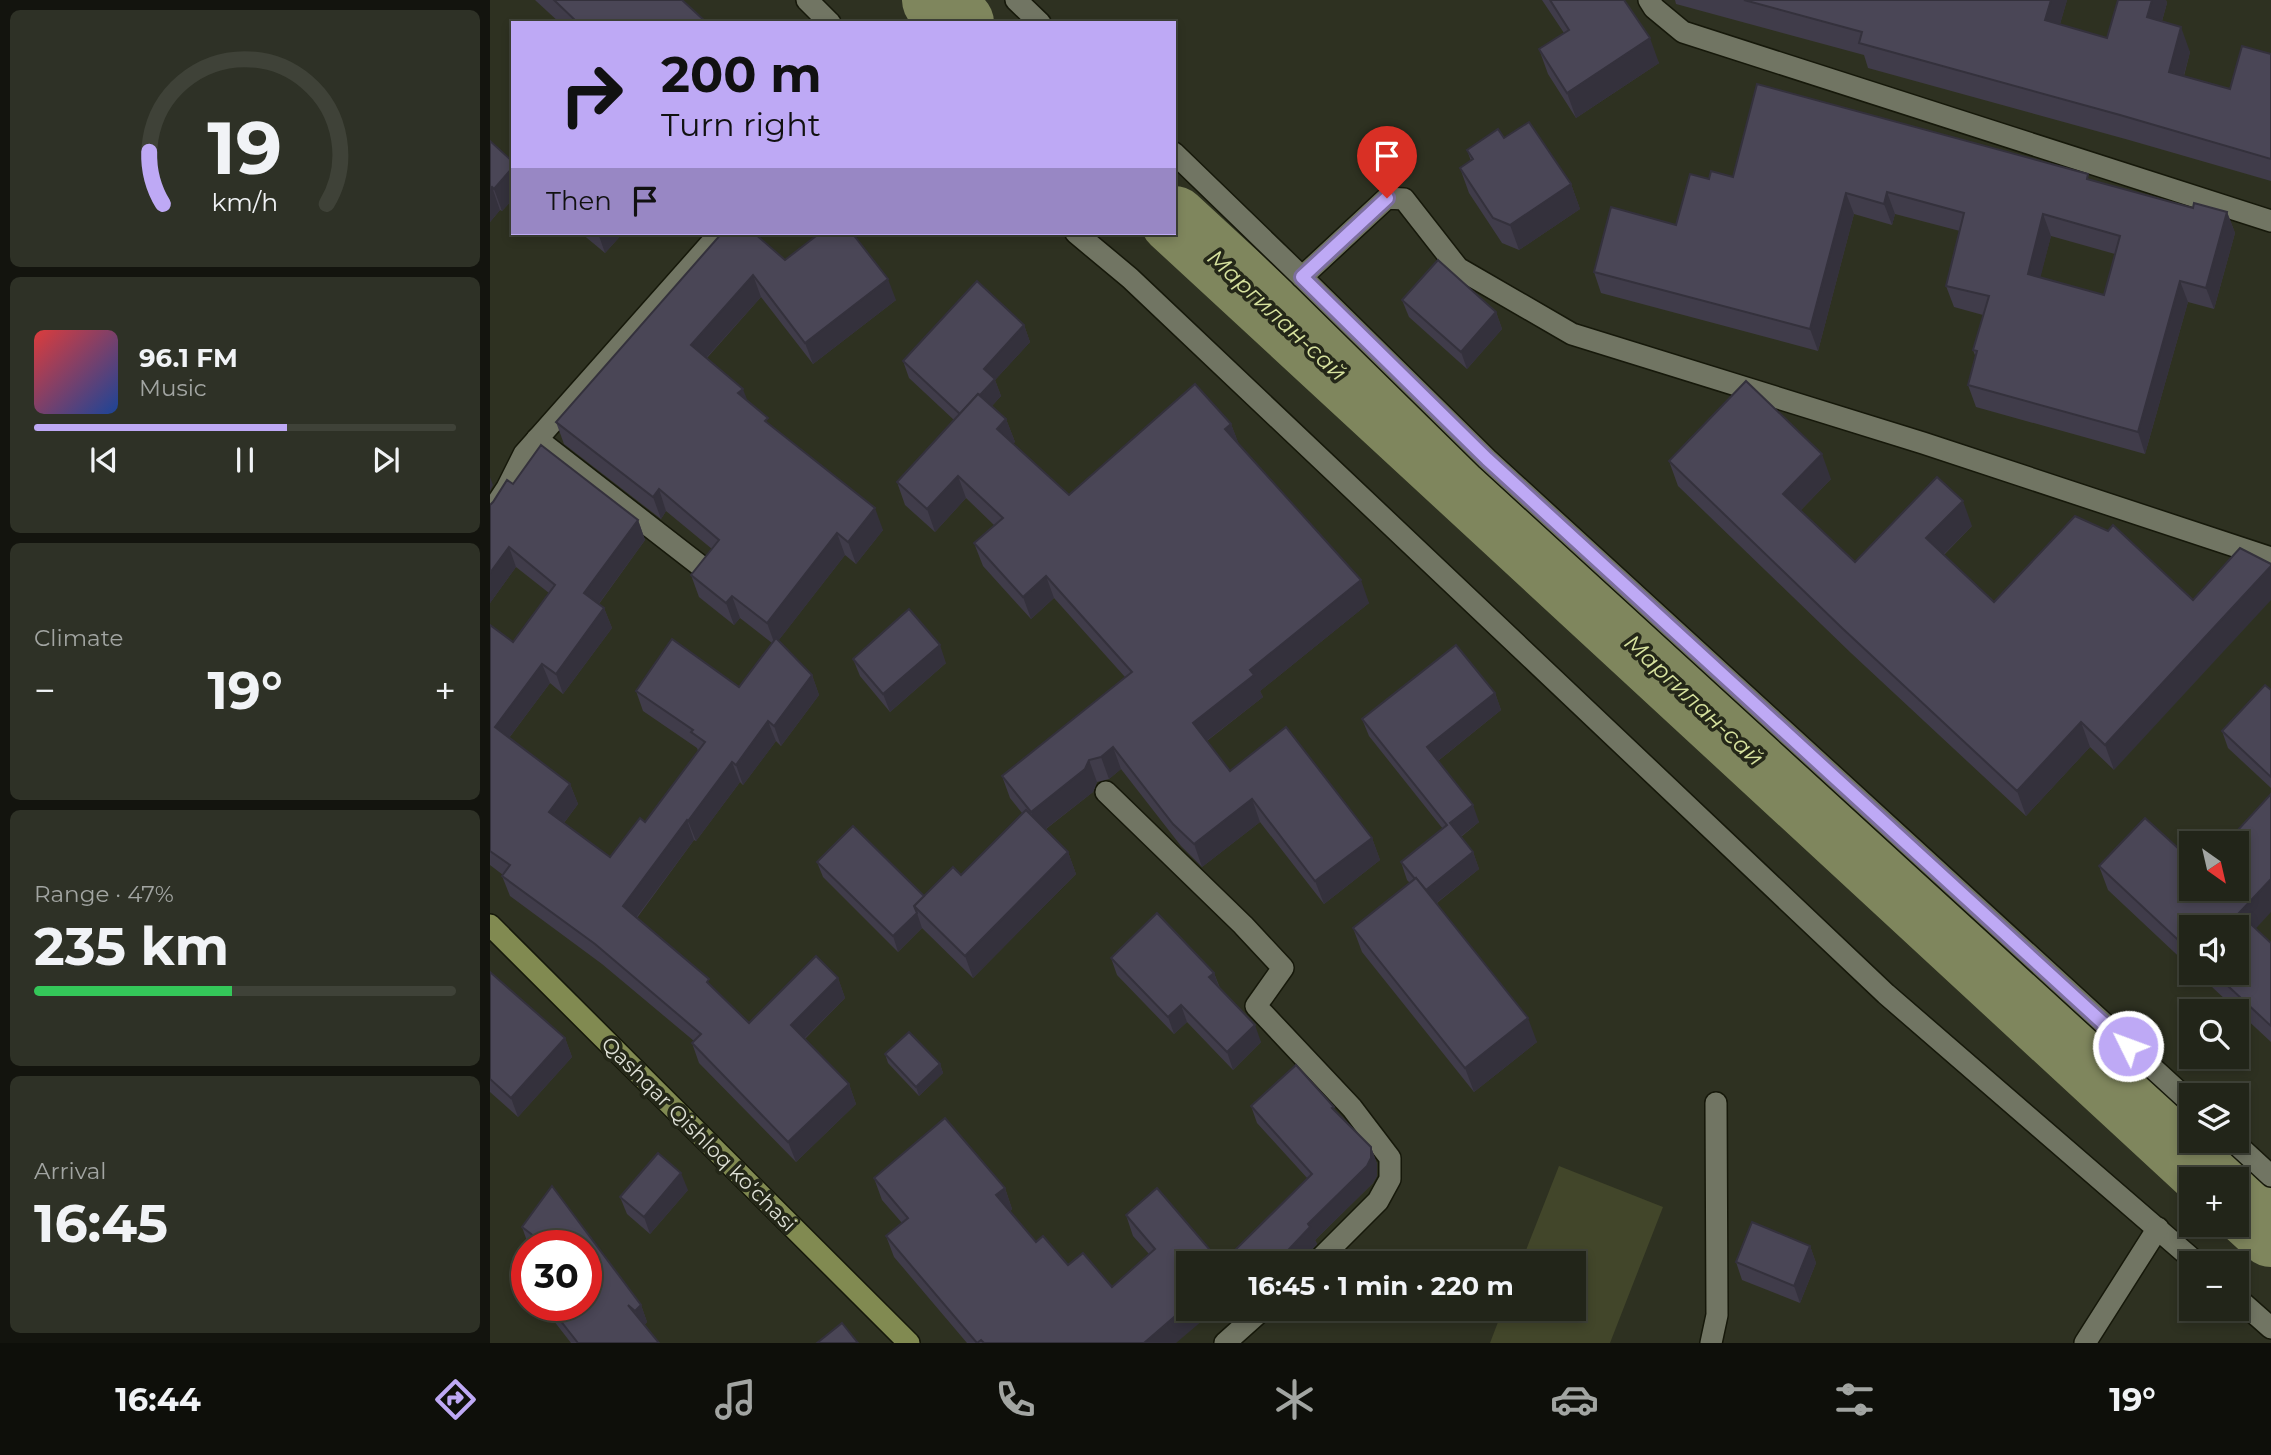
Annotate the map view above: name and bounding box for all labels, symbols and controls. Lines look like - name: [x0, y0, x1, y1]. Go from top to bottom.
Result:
- text: 200 m: [661, 45, 822, 104]
- icon: right: [546, 49, 637, 140]
- text: 19: [208, 105, 282, 193]
- text: Turn right: [661, 105, 821, 144]
- pin: [1357, 126, 1417, 198]
- icon: arrive: [1368, 137, 1406, 175]
- icon: arrive: [626, 182, 664, 220]
- text: Then: [546, 185, 612, 217]
- text: km/h: [212, 187, 278, 217]
- water label: Маргилан-сай: [1202, 243, 1352, 387]
- text: 96.1 FM: [139, 342, 238, 374]
- text: Music: [139, 374, 207, 402]
- icon: previous: [85, 441, 123, 479]
- icon: pause: [226, 441, 264, 479]
- icon: next: [367, 441, 405, 479]
- text: Climate: [34, 624, 123, 652]
- water label: Маргилан-сай: [1619, 628, 1769, 772]
- text: 19°: [207, 659, 283, 722]
- text: −: [34, 667, 56, 714]
- text: +: [434, 667, 456, 714]
- north arrow: [2179, 831, 2249, 901]
- map controls: [2179, 831, 2249, 1321]
- text: Range · 47%: [34, 880, 174, 908]
- text: 235 km: [34, 915, 229, 978]
- button: sound: [2179, 915, 2249, 985]
- button: search: [2179, 999, 2249, 1069]
- position arrow: [2091, 1009, 2165, 1083]
- street label: Qashqar Qishloq koʻchasi: [596, 1031, 802, 1237]
- button: layers: [2179, 1083, 2249, 1153]
- text: Arrival: [34, 1157, 107, 1185]
- button: +: [2179, 1167, 2249, 1237]
- text: 16:45: [34, 1192, 168, 1255]
- speed limit sign: 30: [511, 1230, 602, 1321]
- button: −: [2179, 1251, 2249, 1321]
- text: 16:45 · 1 min · 220 m: [1248, 1270, 1514, 1302]
- icon: directions: [431, 1375, 480, 1424]
- icon: music: [711, 1375, 760, 1424]
- icon: phone: [991, 1375, 1040, 1424]
- icon: climate: [1270, 1375, 1319, 1424]
- icon: car: [1550, 1375, 1599, 1424]
- icon: filters: [1830, 1375, 1879, 1424]
- text: 16:44: [115, 1380, 201, 1419]
- text: 19°: [2109, 1380, 2156, 1419]

